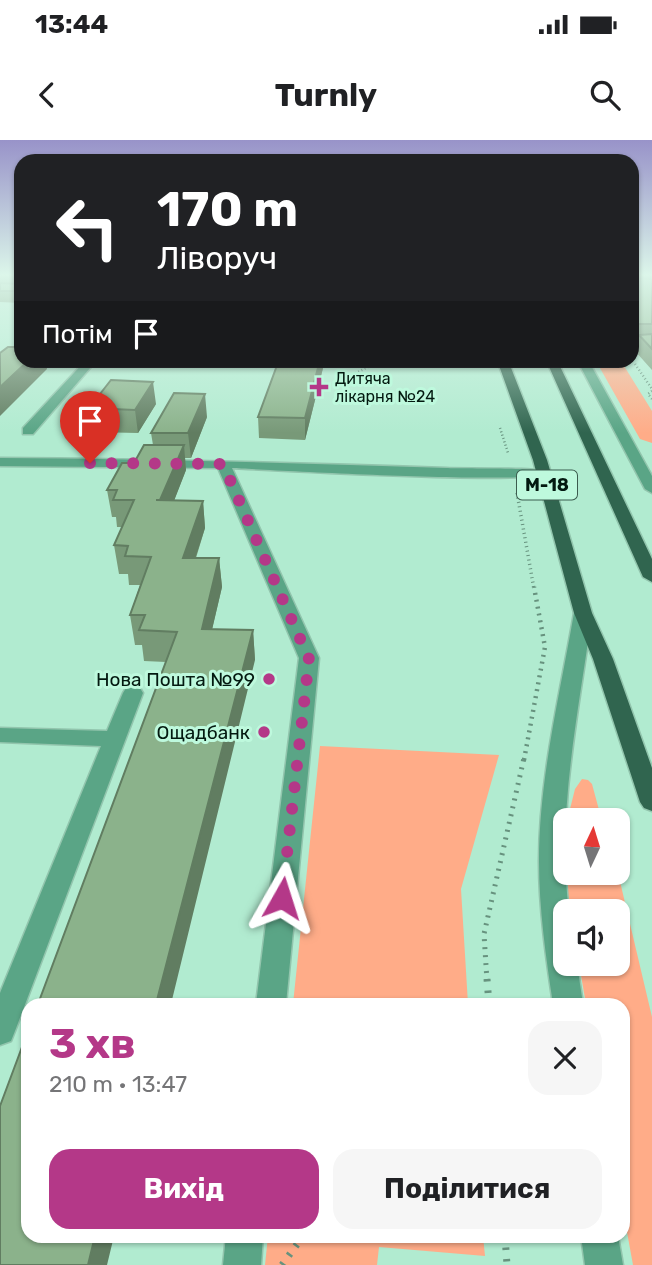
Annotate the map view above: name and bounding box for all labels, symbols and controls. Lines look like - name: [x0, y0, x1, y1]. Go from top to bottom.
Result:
- text: 13:44: [35, 9, 108, 40]
- icon: back: [28, 76, 66, 114]
- text: Turnly: [275, 76, 377, 114]
- icon: search: [586, 76, 624, 114]
- text: 170 m: [157, 180, 298, 238]
- icon: left: [42, 182, 133, 273]
- text: Ліворуч: [157, 239, 277, 277]
- icon: arrive: [127, 315, 165, 353]
- text: Потім: [42, 319, 113, 350]
- place label: Дитяча лікарня №24: [335, 369, 435, 406]
- marker: Дитяча лікарня №24: [309, 377, 329, 397]
- pin: [60, 391, 120, 463]
- icon: arrive: [71, 402, 109, 440]
- road number: М-18: [517, 470, 577, 500]
- place label: Нова Пошта №99: [96, 668, 255, 691]
- marker: Нова Пошта №99: [261, 671, 277, 687]
- place label: Ощадбанк: [157, 721, 250, 744]
- marker: Ощадбанк: [256, 724, 272, 740]
- north arrow: [553, 808, 630, 886]
- map controls: [553, 808, 630, 976]
- position arrow: [245, 861, 319, 935]
- button: sound: [553, 899, 630, 976]
- text: 3 хв: [49, 1019, 136, 1069]
- button: close: [528, 1021, 602, 1095]
- text: 210 m · 13:47: [49, 1070, 187, 1098]
- button: Вихід: [49, 1149, 319, 1229]
- button: Поділитися: [333, 1149, 602, 1229]

